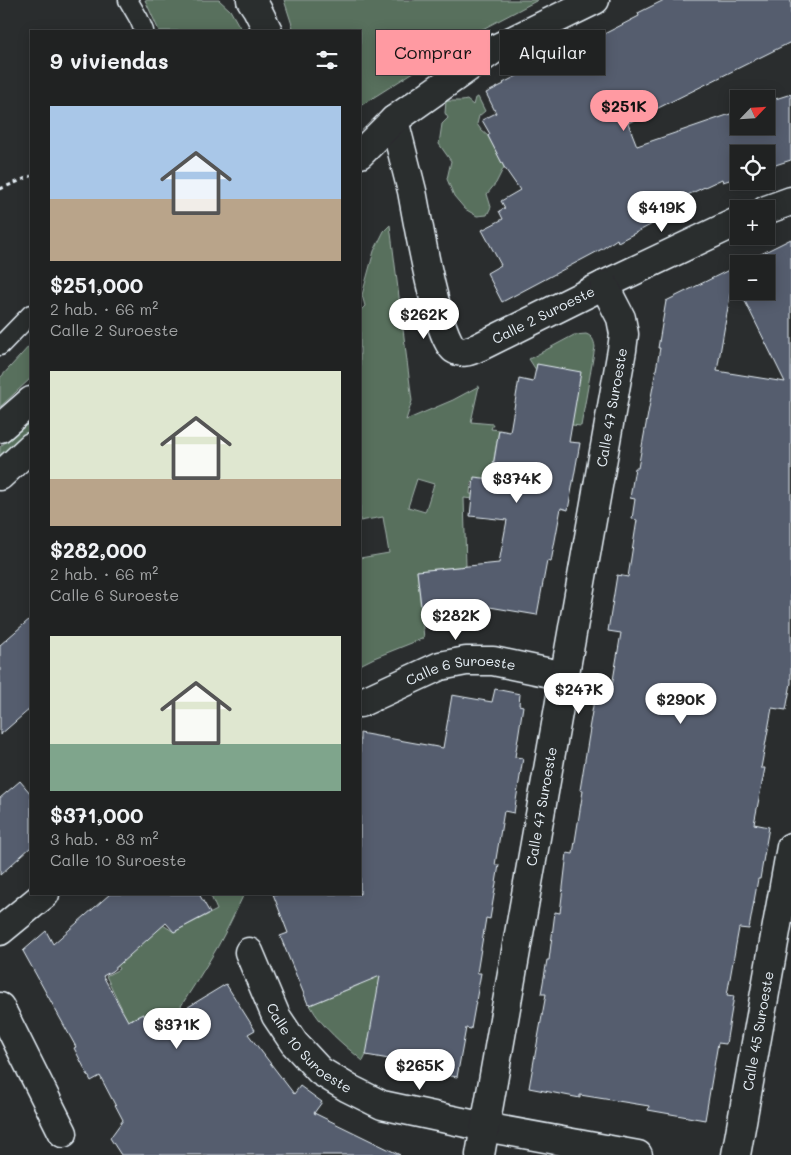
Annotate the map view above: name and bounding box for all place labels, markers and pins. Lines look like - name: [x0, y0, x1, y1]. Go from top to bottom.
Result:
- pin: $251K: [589, 90, 659, 132]
- pin: $419K: [627, 190, 697, 233]
- pin: $262K: [389, 298, 459, 340]
- pin: $374K: [482, 462, 552, 504]
- pin: $282K: [421, 598, 491, 641]
- pin: $247K: [544, 672, 614, 715]
- pin: $290K: [646, 682, 716, 725]
- pin: $371K: [142, 1008, 212, 1050]
- pin: $265K: [385, 1048, 455, 1091]

